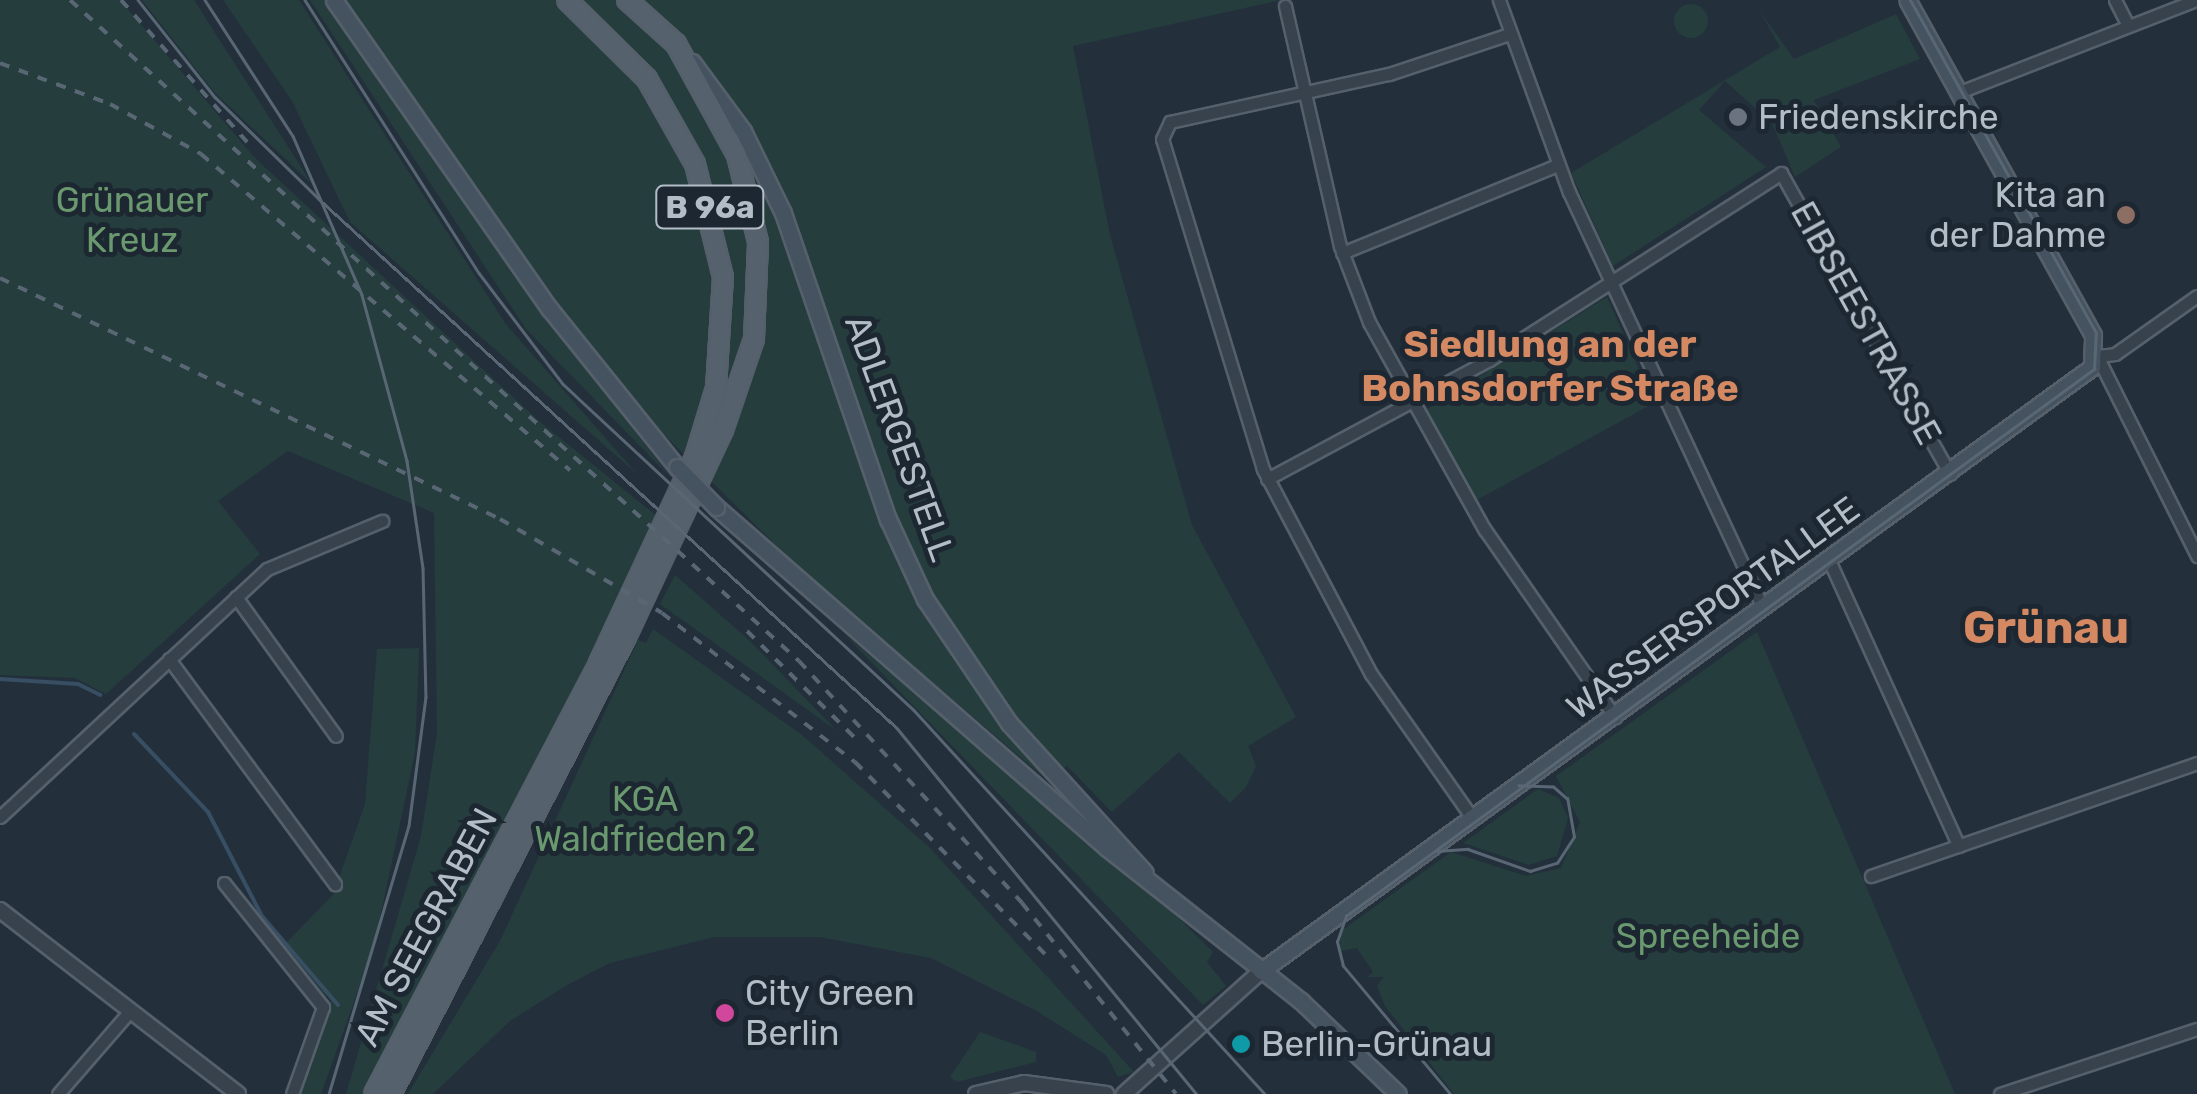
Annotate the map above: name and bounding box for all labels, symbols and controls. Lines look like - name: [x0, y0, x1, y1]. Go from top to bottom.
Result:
- place label: Friedenskirche: [1758, 96, 1999, 138]
- marker: Friedenskirche: [1727, 106, 1749, 128]
- place label: Kita an der Dahme: [1928, 174, 2106, 256]
- park label: Grünauer Kreuz: [56, 179, 208, 261]
- road number: B 96a: [655, 180, 765, 234]
- street label: EIBSEESTRASSE: [1782, 194, 1950, 452]
- marker: Kita an der Dahme: [2115, 204, 2137, 226]
- street label: ADLERGESTELL: [836, 309, 964, 567]
- district label: Siedlung an der Bohnsdorfer Straße: [1361, 322, 1739, 412]
- street label: WASSERSPORTALLEE: [1559, 488, 1867, 728]
- district label: Grünau: [1963, 601, 2129, 655]
- park label: KGA Waldfrieden 2: [534, 778, 756, 860]
- street label: AM SEEGRABEN: [346, 801, 506, 1053]
- park label: Spreeheide: [1616, 915, 1800, 957]
- place label: City Green Berlin: [745, 972, 916, 1054]
- marker: City Green Berlin: [714, 1002, 736, 1024]
- place label: Berlin-Grünau: [1261, 1023, 1492, 1065]
- marker: Berlin-Grünau: [1230, 1033, 1252, 1055]

